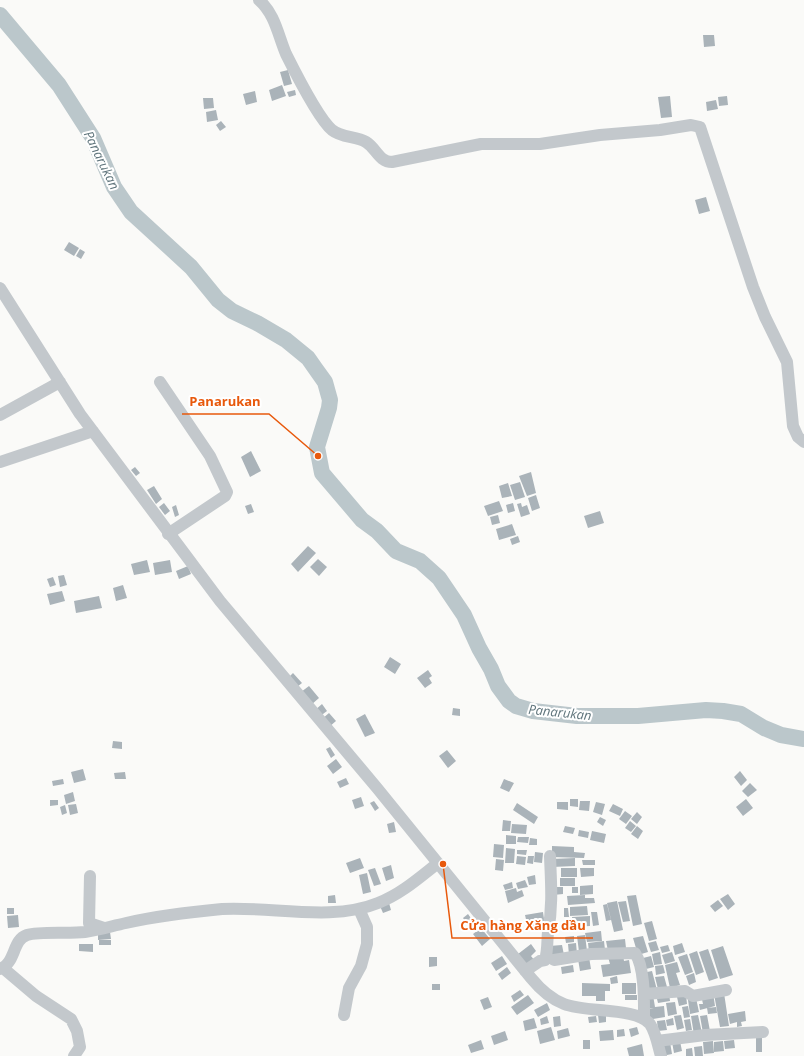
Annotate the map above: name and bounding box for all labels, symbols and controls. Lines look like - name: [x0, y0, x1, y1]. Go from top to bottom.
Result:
- water label: Panarukan: [80, 128, 124, 192]
- callout: Panarukan: [182, 389, 269, 414]
- text: Panarukan: [189, 392, 261, 410]
- water label: Panarukan: [528, 700, 592, 724]
- callout: Cửa hàng Xăng dầu: [452, 913, 593, 938]
- text: Cửa hàng Xăng dầu: [460, 916, 586, 934]

